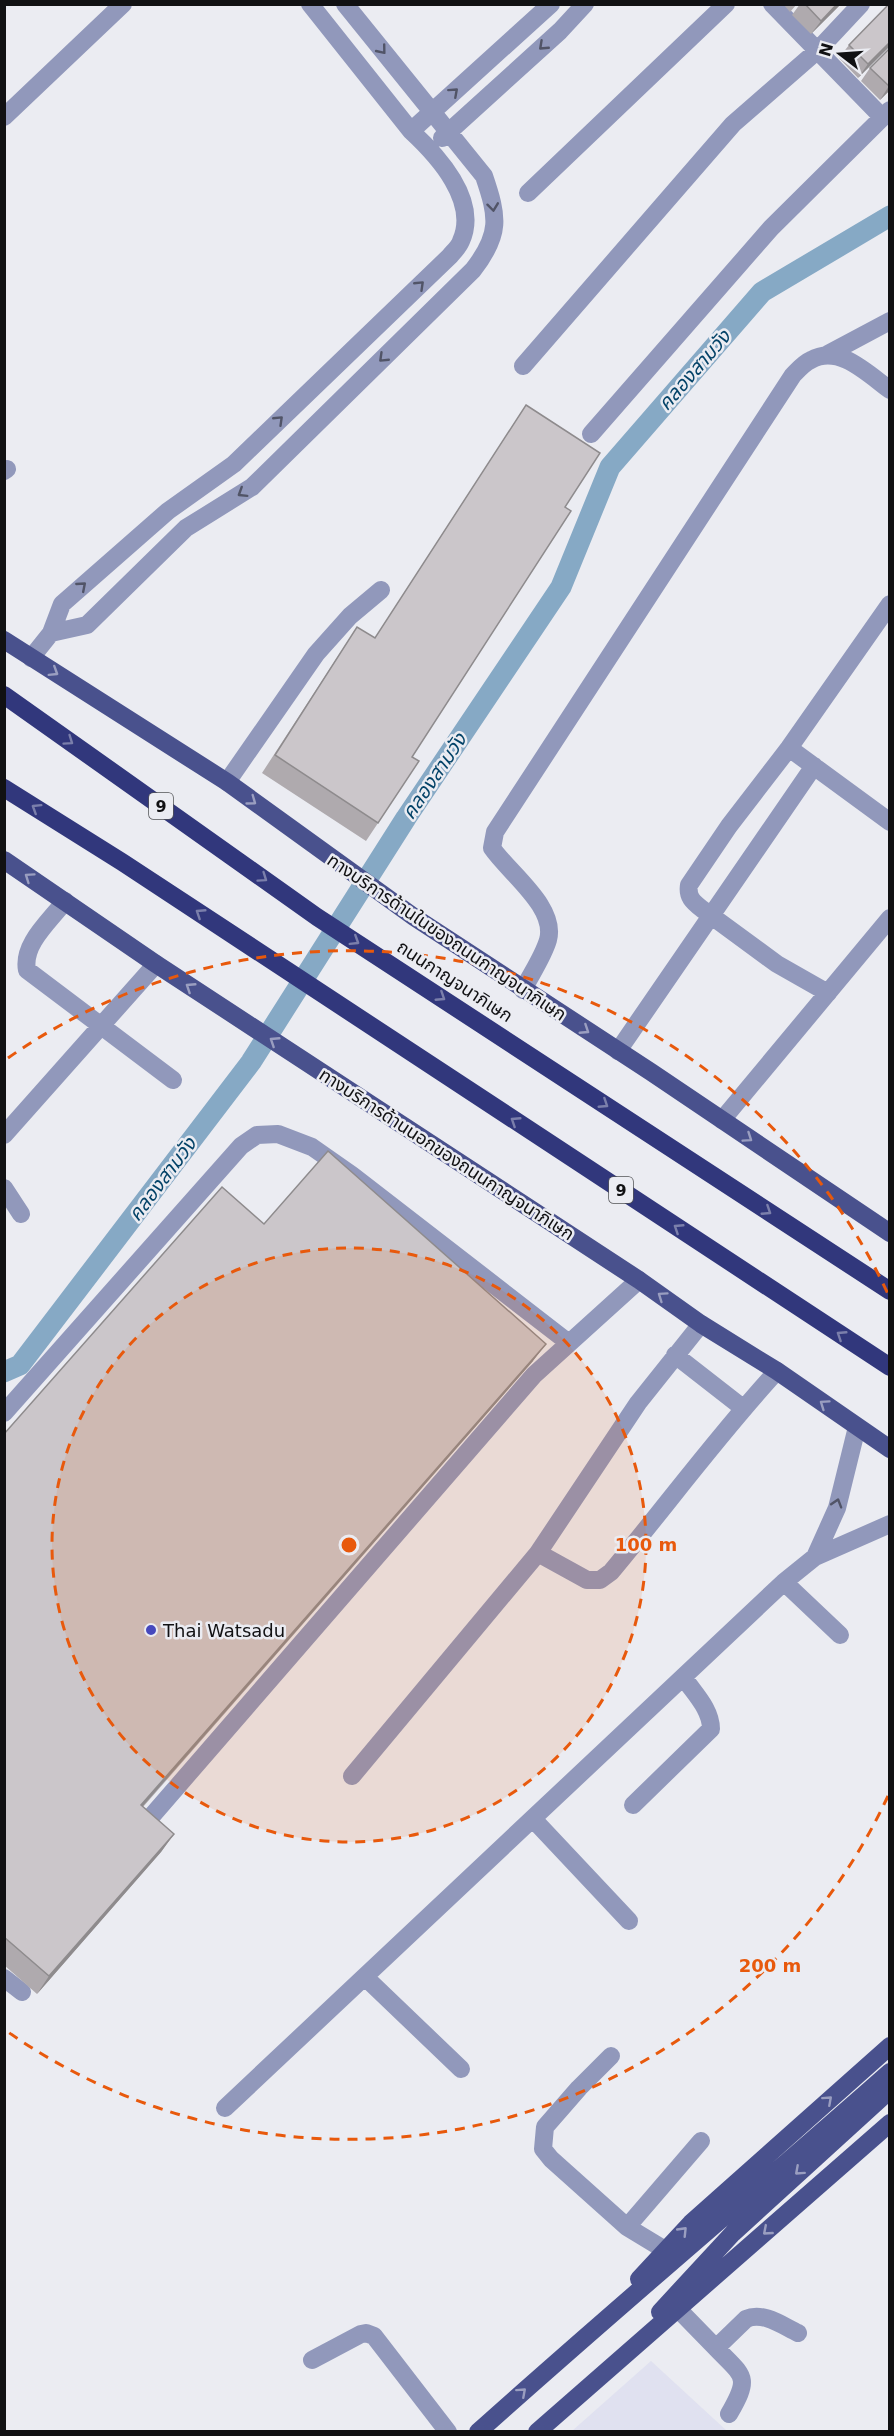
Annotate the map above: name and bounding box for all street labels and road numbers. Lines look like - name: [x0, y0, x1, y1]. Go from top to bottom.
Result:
- road number: 9: [149, 793, 173, 819]
- street label: ทางบริการด้านในของถนนกาญจนาภิเษก: [323, 849, 571, 1025]
- street label: ถนนกาญจนาภิเษก: [393, 936, 517, 1026]
- street label: ทางบริการด้านนอกของถนนกาญจนาภิเษก: [316, 1064, 578, 1244]
- road number: 9: [609, 1177, 633, 1203]

